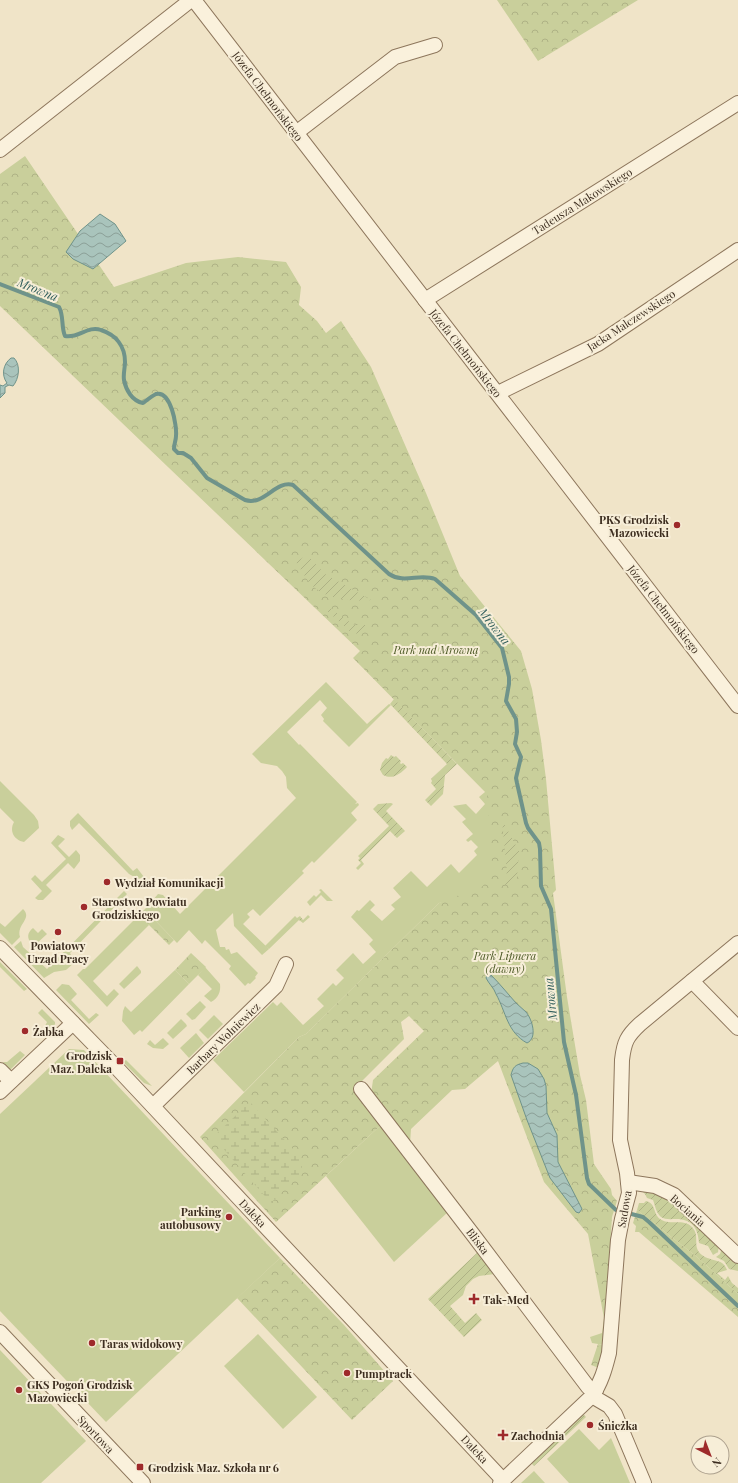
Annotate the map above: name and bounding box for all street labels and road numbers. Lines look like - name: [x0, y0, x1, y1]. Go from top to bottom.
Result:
- street label: Józefa Chełmońskiego: [229, 47, 307, 144]
- street label: Tadeusza Makowskiego: [529, 164, 635, 238]
- street label: Jacka Malczewskiego: [583, 286, 678, 355]
- street label: Józefa Chełmońskiego: [426, 305, 505, 400]
- street label: Józefa Chełmońskiego: [624, 561, 703, 656]
- street label: Barbary Wolniewicz: [183, 999, 263, 1077]
- street label: Sadowa: [613, 1189, 635, 1229]
- street label: Bociania: [667, 1190, 709, 1230]
- street label: Daleka: [236, 1196, 270, 1231]
- street label: Bliska: [463, 1225, 493, 1258]
- street label: Sportowa: [74, 1412, 118, 1457]
- street label: Daleka: [458, 1432, 492, 1467]

